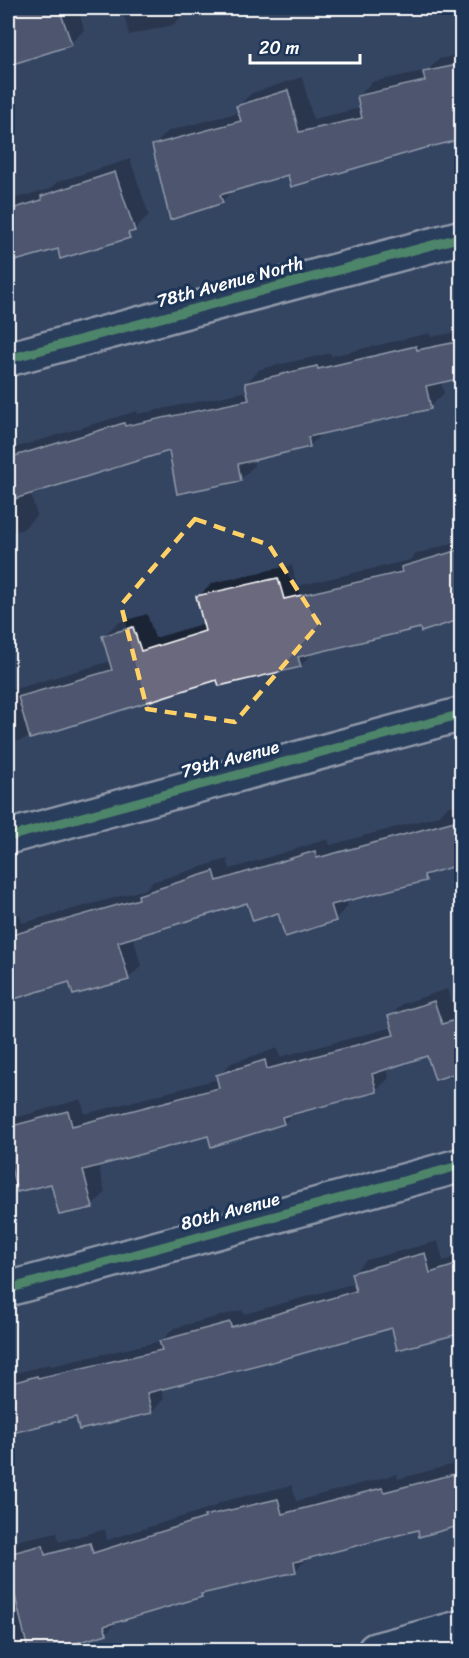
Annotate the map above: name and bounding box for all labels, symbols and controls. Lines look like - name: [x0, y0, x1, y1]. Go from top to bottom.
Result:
- scale bar: [250, 27, 360, 65]
- text: 20 m: [259, 32, 299, 64]
- street label: 78th Avenue North: [153, 247, 307, 317]
- street label: 79th Avenue: [177, 730, 283, 787]
- street label: 80th Avenue: [177, 1182, 284, 1240]

